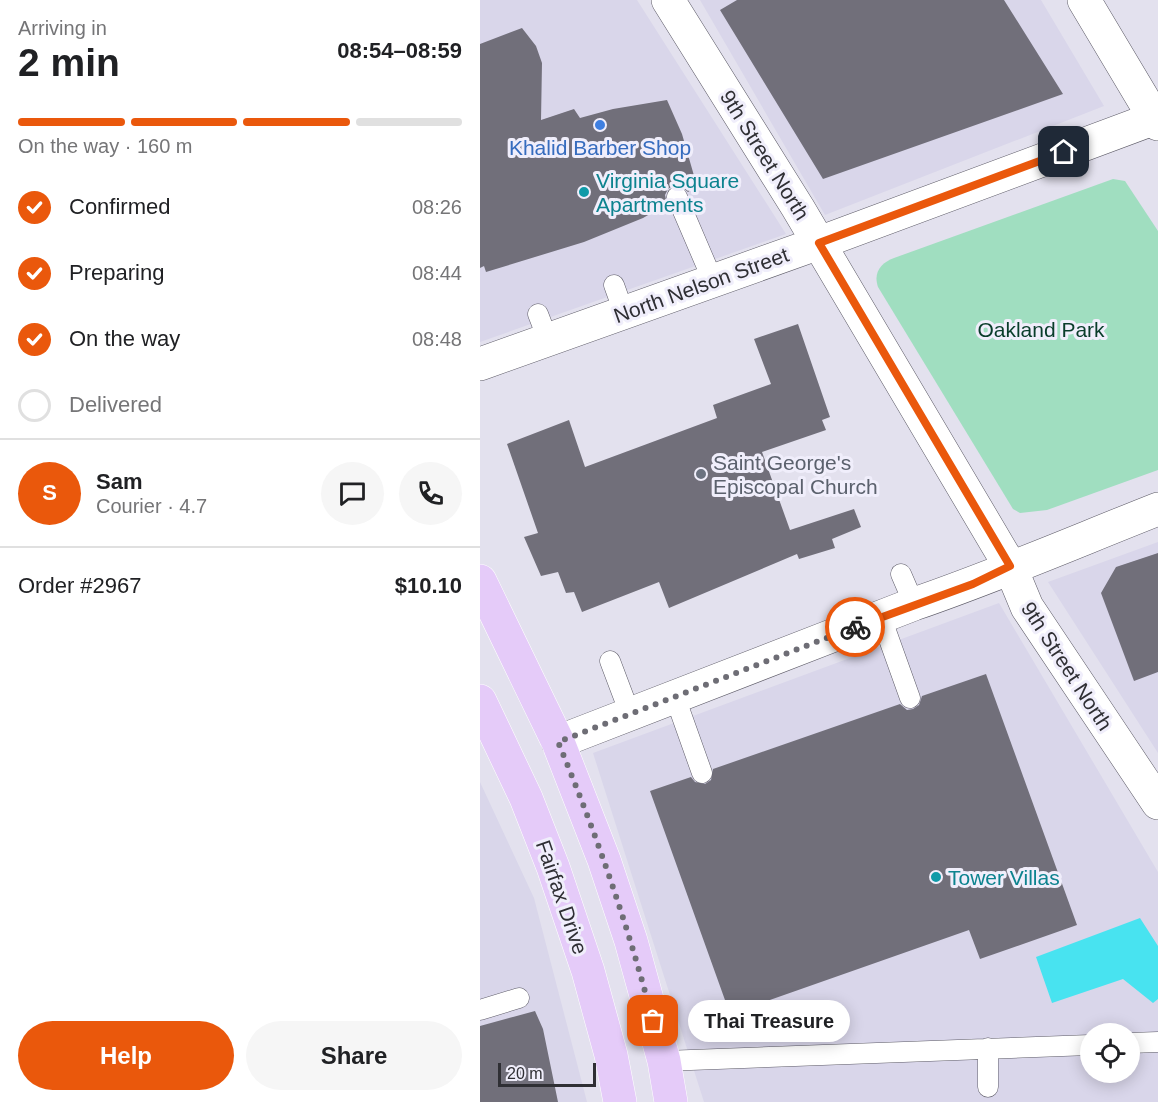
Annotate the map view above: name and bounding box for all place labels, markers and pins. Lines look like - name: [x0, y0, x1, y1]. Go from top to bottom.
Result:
- marker: Khalid Barber Shop: [593, 118, 607, 132]
- pin: [1038, 126, 1089, 177]
- place label: Khalid Barber Shop: [509, 136, 691, 159]
- place label: Virginia Square Apartments: [596, 169, 739, 216]
- marker: Virginia Square Apartments: [577, 185, 591, 199]
- place label: Saint George's Episcopal Church: [713, 451, 878, 498]
- marker: Saint George's Episcopal Church: [694, 467, 708, 481]
- place label: Tower Villas: [948, 866, 1060, 889]
- marker: Tower Villas: [929, 870, 943, 884]
- pin: [627, 995, 678, 1046]
- callout: Thai Treasure: [689, 1000, 851, 1042]

